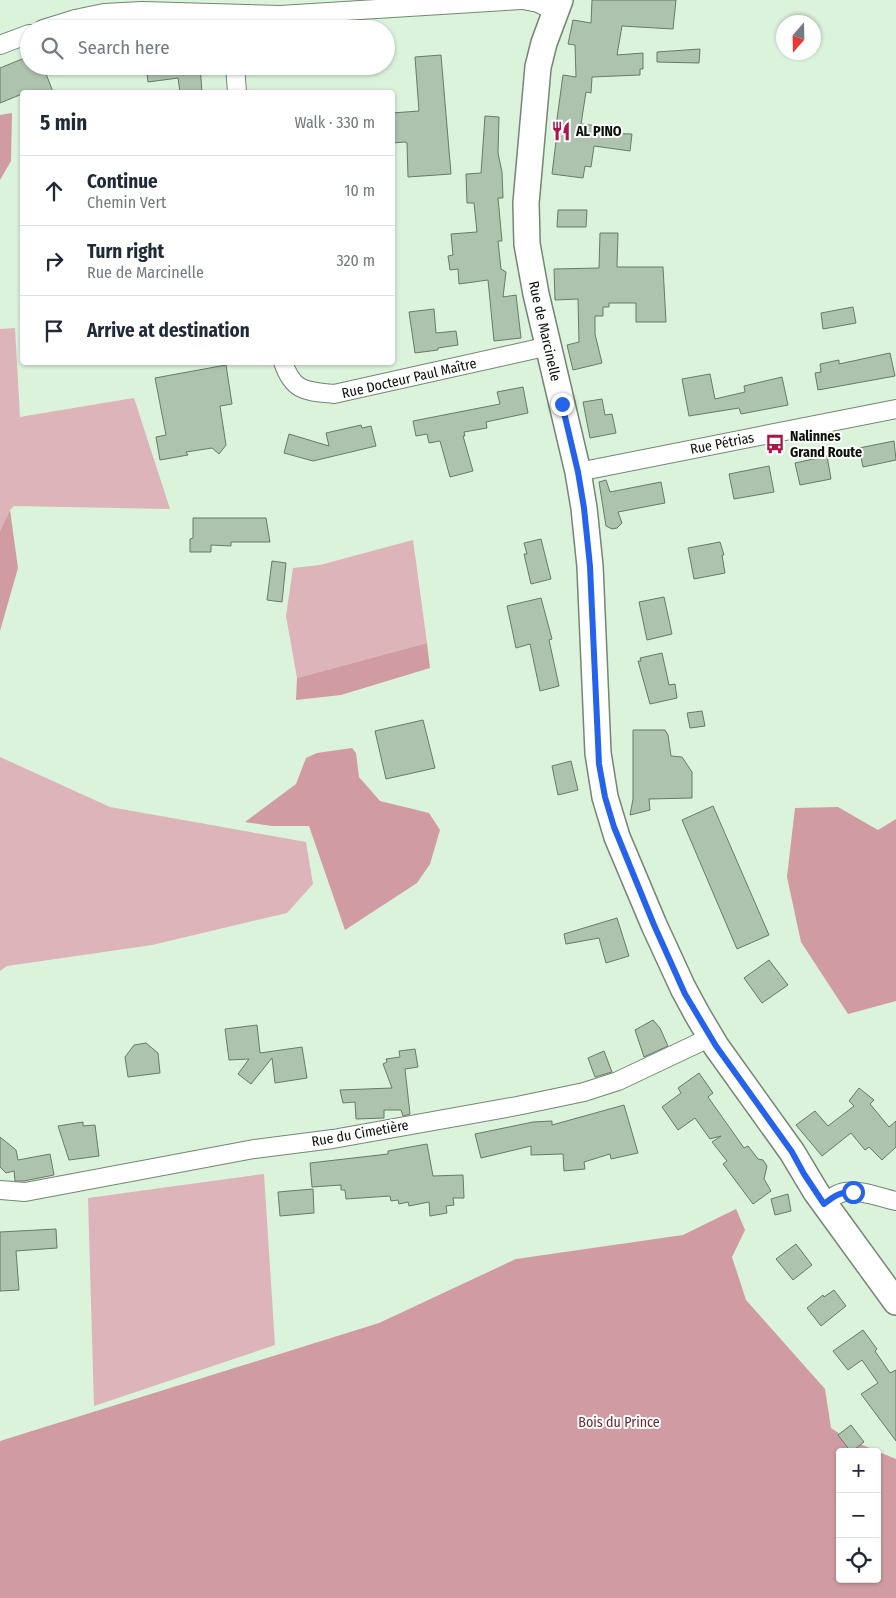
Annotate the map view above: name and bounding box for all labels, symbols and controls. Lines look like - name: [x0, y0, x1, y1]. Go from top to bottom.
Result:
- north arrow: [776, 15, 821, 60]
- search box: [20, 20, 395, 75]
- icon: search: [38, 34, 66, 62]
- text: Search here: [78, 36, 170, 59]
- text: 5 min: [40, 110, 87, 136]
- text: Walk · 330 m: [294, 113, 375, 132]
- restaurant icon: AL PINO: [550, 120, 572, 142]
- place label: AL PINO: [575, 123, 622, 140]
- text: Continue: [87, 170, 158, 193]
- icon: ahead: [40, 177, 68, 205]
- text: 10 m: [344, 181, 375, 200]
- text: Chemin Vert: [87, 193, 166, 212]
- text: Turn right: [87, 240, 164, 263]
- icon: right: [40, 247, 68, 275]
- text: 320 m: [336, 251, 375, 270]
- text: Rue de Marcinelle: [87, 263, 204, 282]
- street label: Rue de Marcinelle: [525, 279, 564, 383]
- icon: arrive: [40, 317, 68, 345]
- text: Arrive at destination: [87, 319, 250, 342]
- street label: Rue Docteur Paul Maître: [340, 355, 478, 402]
- route end: [551, 393, 574, 416]
- place label: Nalinnes Grand Route: [790, 428, 862, 461]
- street label: Rue Pétrias: [689, 429, 755, 458]
- bus stop icon: Nalinnes Grand Route: [764, 433, 786, 455]
- street label: Rue du Cimetière: [310, 1117, 410, 1150]
- route start: [842, 1181, 865, 1204]
- park label: Bois du Prince: [578, 1414, 660, 1431]
- map controls: [836, 1448, 881, 1583]
- button: +: [836, 1448, 881, 1493]
- button: −: [836, 1493, 881, 1538]
- button: locate: [836, 1538, 881, 1583]

